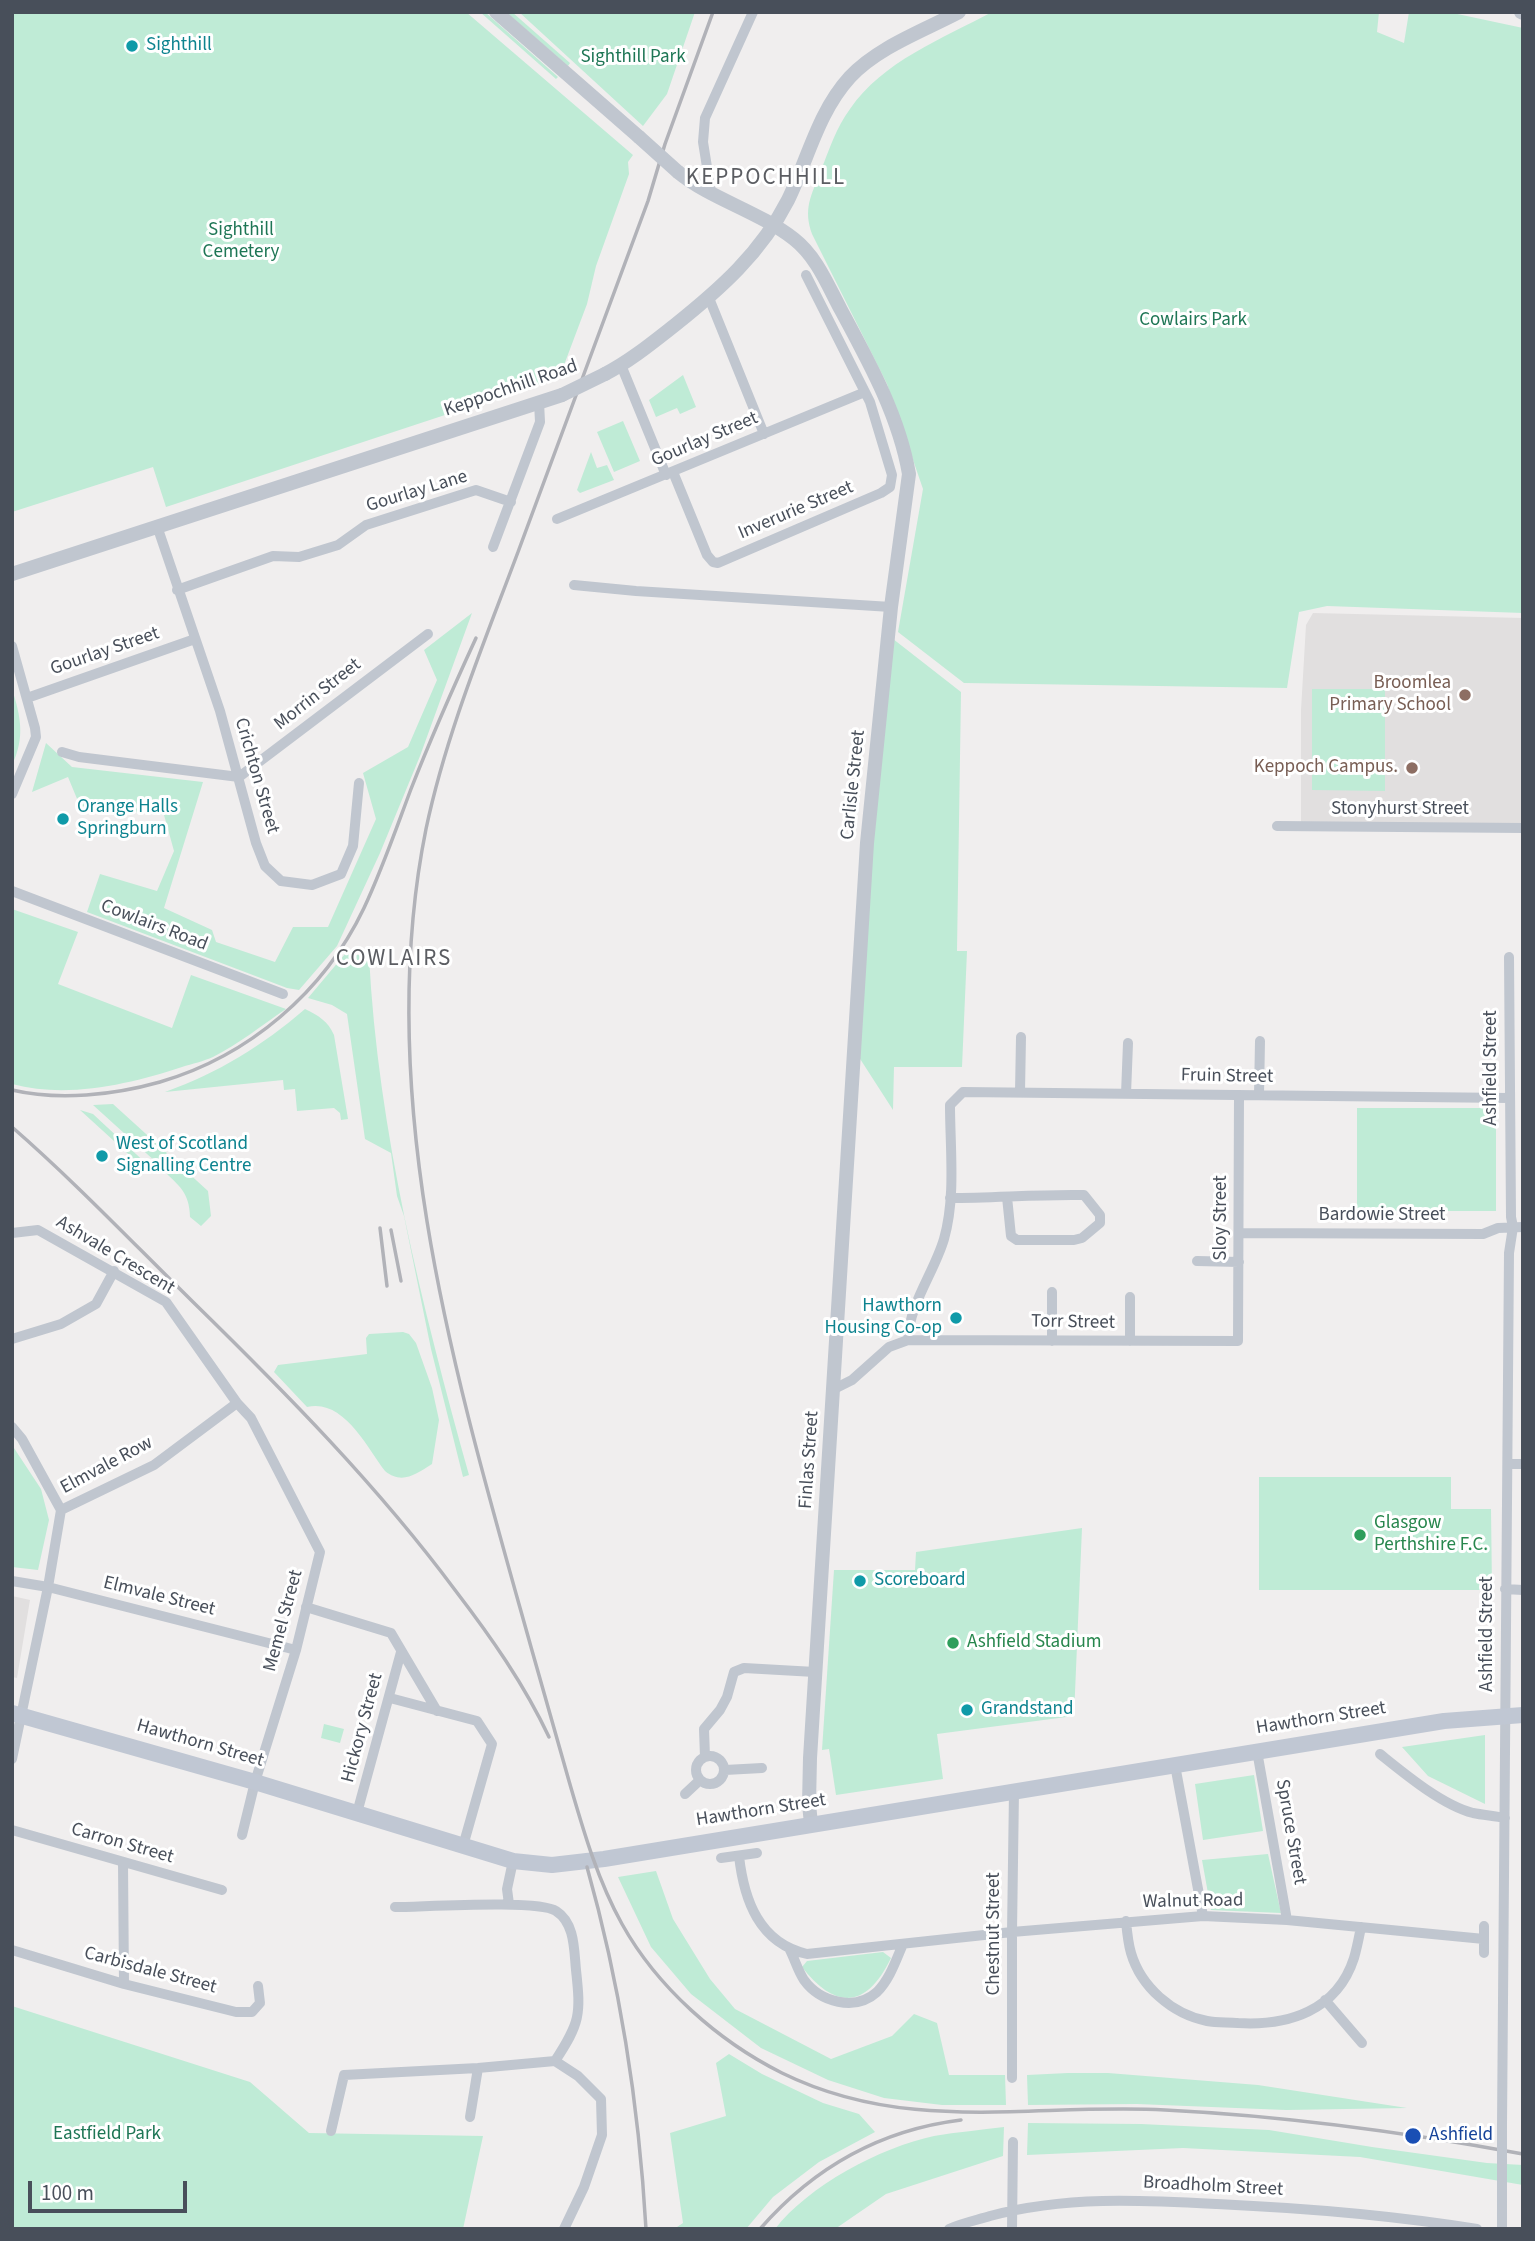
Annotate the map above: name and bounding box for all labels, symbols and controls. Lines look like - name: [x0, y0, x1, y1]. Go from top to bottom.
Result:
- place label: Sighthill: [146, 35, 212, 57]
- marker: Sighthill: [124, 38, 140, 54]
- park label: Sighthill Park: [580, 47, 686, 69]
- district label: KEPPOCHHILL: [687, 165, 845, 193]
- park label: Sighthill Cemetery: [203, 220, 279, 264]
- park label: Cowlairs Park: [1139, 310, 1247, 332]
- street label: Keppochhill Road: [441, 355, 581, 423]
- street label: Gourlay Street: [648, 407, 762, 473]
- street label: Gourlay Lane: [364, 466, 470, 518]
- street label: Inverurie Street: [735, 477, 857, 545]
- street label: Gourlay Street: [48, 623, 162, 681]
- street label: Morrin Street: [270, 654, 366, 736]
- place label: Broomlea Primary School: [1329, 673, 1451, 717]
- marker: Broomlea Primary School: [1457, 687, 1473, 703]
- street label: Crichton Street: [229, 715, 283, 837]
- street label: Carlisle Street: [837, 729, 871, 841]
- place label: Keppoch Campus.: [1254, 757, 1398, 779]
- marker: Keppoch Campus.: [1404, 760, 1420, 776]
- place label: Orange Halls Springburn: [77, 797, 178, 841]
- street label: Stonyhurst Street: [1331, 799, 1469, 821]
- marker: Orange Halls Springburn: [55, 811, 71, 827]
- street label: Cowlairs Road: [97, 895, 211, 957]
- district label: COWLAIRS: [337, 946, 451, 974]
- street label: Ashfield Street: [1481, 1010, 1503, 1126]
- street label: Fruin Street: [1181, 1065, 1273, 1089]
- place label: West of Scotland Signalling Centre: [116, 1134, 251, 1178]
- marker: West of Scotland Signalling Centre: [94, 1148, 110, 1164]
- street label: Sloy Street: [1211, 1175, 1233, 1261]
- street label: Bardowie Street: [1318, 1205, 1446, 1227]
- street label: Ashvale Crescent: [52, 1212, 178, 1300]
- place label: Hawthorn Housing Co-op: [825, 1296, 942, 1340]
- marker: Hawthorn Housing Co-op: [948, 1310, 964, 1326]
- street label: Torr Street: [1031, 1311, 1115, 1335]
- street label: Finlas Street: [795, 1410, 825, 1510]
- street label: Elmvale Row: [57, 1432, 157, 1500]
- place label: Glasgow Perthshire F.C.: [1374, 1513, 1488, 1557]
- marker: Glasgow Perthshire F.C.: [1352, 1527, 1368, 1543]
- street label: Memel Street: [259, 1568, 309, 1674]
- place label: Scoreboard: [874, 1570, 966, 1592]
- street label: Elmvale Street: [101, 1572, 217, 1622]
- marker: Scoreboard: [852, 1573, 868, 1589]
- street label: Ashfield Street: [1477, 1576, 1499, 1692]
- place label: Ashfield Stadium: [967, 1632, 1101, 1654]
- marker: Ashfield Stadium: [945, 1635, 961, 1651]
- street label: Hickory Street: [337, 1671, 389, 1785]
- street label: Hawthorn Street: [1254, 1697, 1388, 1741]
- place label: Grandstand: [981, 1699, 1073, 1721]
- marker: Grandstand: [959, 1702, 975, 1718]
- street label: Hawthorn Street: [134, 1715, 266, 1773]
- street label: Spruce Street: [1270, 1777, 1310, 1887]
- street label: Hawthorn Street: [694, 1789, 828, 1833]
- street label: Carron Street: [68, 1818, 176, 1870]
- street label: Chestnut Street: [984, 1872, 1006, 1996]
- street label: Walnut Road: [1142, 1890, 1244, 1914]
- street label: Carbisdale Street: [81, 1942, 219, 2000]
- park label: Eastfield Park: [53, 2124, 161, 2146]
- place label: Ashfield: [1429, 2125, 1493, 2147]
- marker: Ashfield: [1403, 2126, 1423, 2146]
- scale bar: [32, 2168, 191, 2212]
- street label: Broadholm Street: [1142, 2172, 1284, 2202]
- text: 100 m: [41, 2178, 94, 2208]

